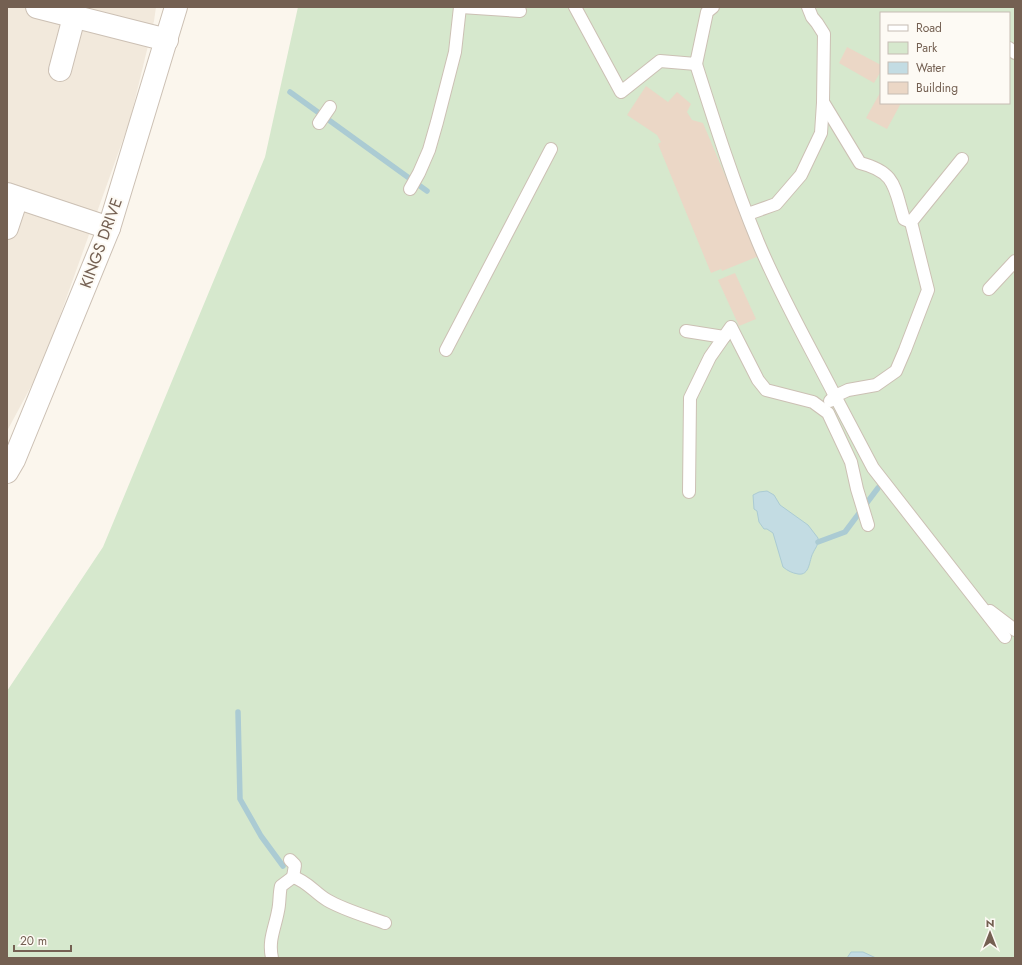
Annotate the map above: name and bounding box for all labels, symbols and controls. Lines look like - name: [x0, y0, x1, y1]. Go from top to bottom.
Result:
- legend: [880, 12, 1010, 104]
- text: Road: [916, 19, 942, 37]
- text: Park: [916, 39, 938, 57]
- text: Water: [916, 59, 947, 77]
- text: Building: [916, 79, 958, 97]
- street label: KINGS DRIVE: [74, 195, 128, 291]
- north arrow: [970, 913, 1010, 953]
- text: N: [986, 915, 994, 931]
- scale bar: [14, 927, 71, 953]
- text: 20 m: [20, 932, 47, 950]

